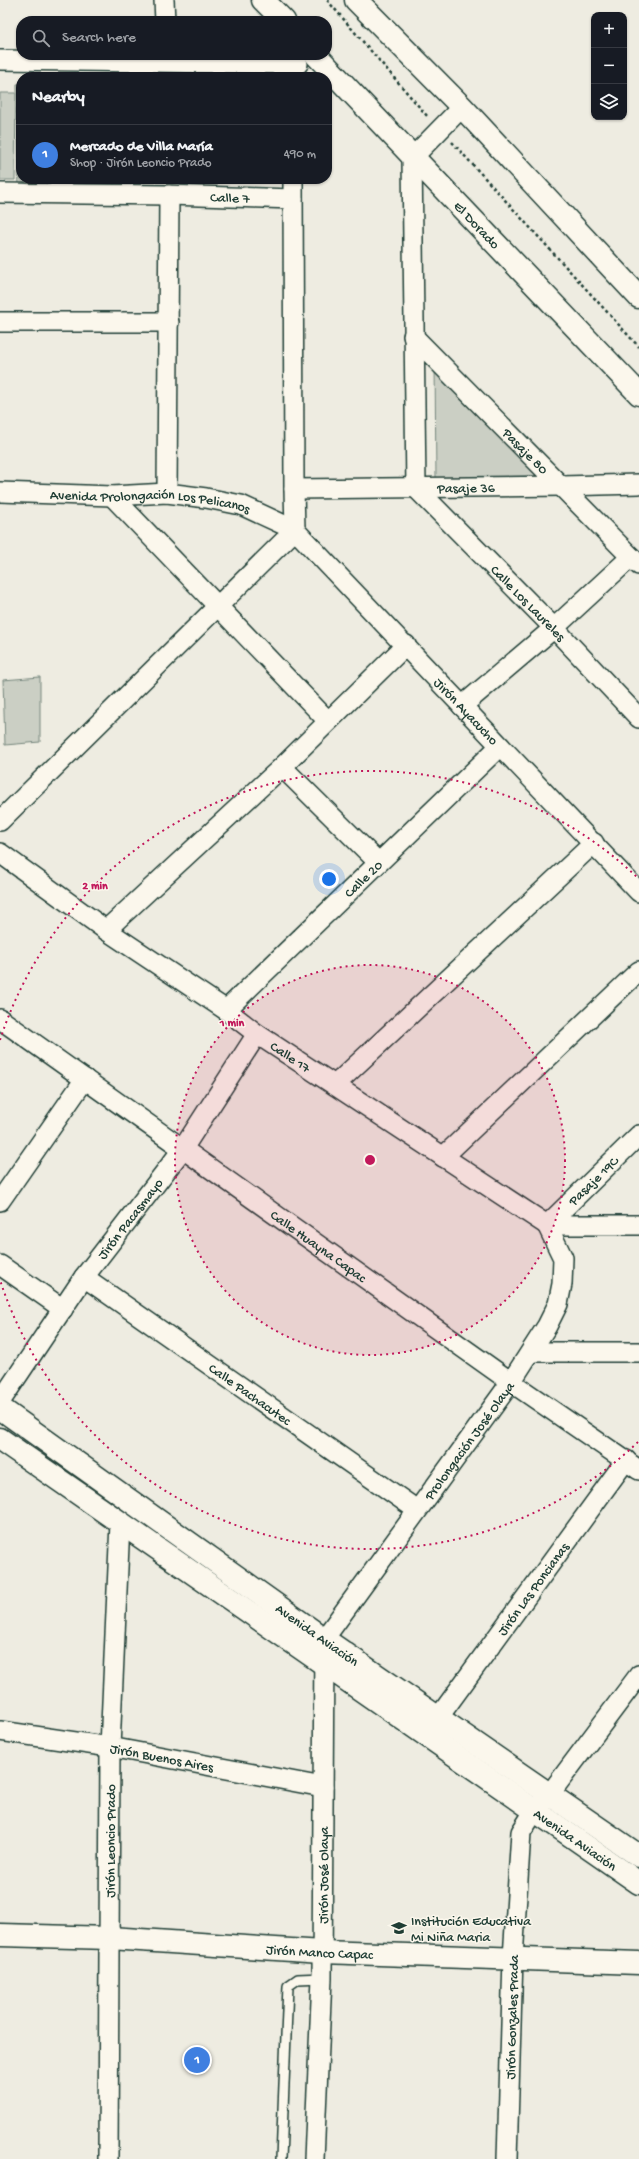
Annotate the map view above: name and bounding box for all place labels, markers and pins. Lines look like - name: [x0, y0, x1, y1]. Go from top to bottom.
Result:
- centre of rings: [363, 1153, 377, 1167]
- place label: Institución Educativa Mi Niña Maria: [411, 1914, 532, 1947]
- school or university icon: Institución Educativa Mi Niña Maria: [390, 1919, 408, 1937]
- pin: 1: [184, 2045, 210, 2075]

